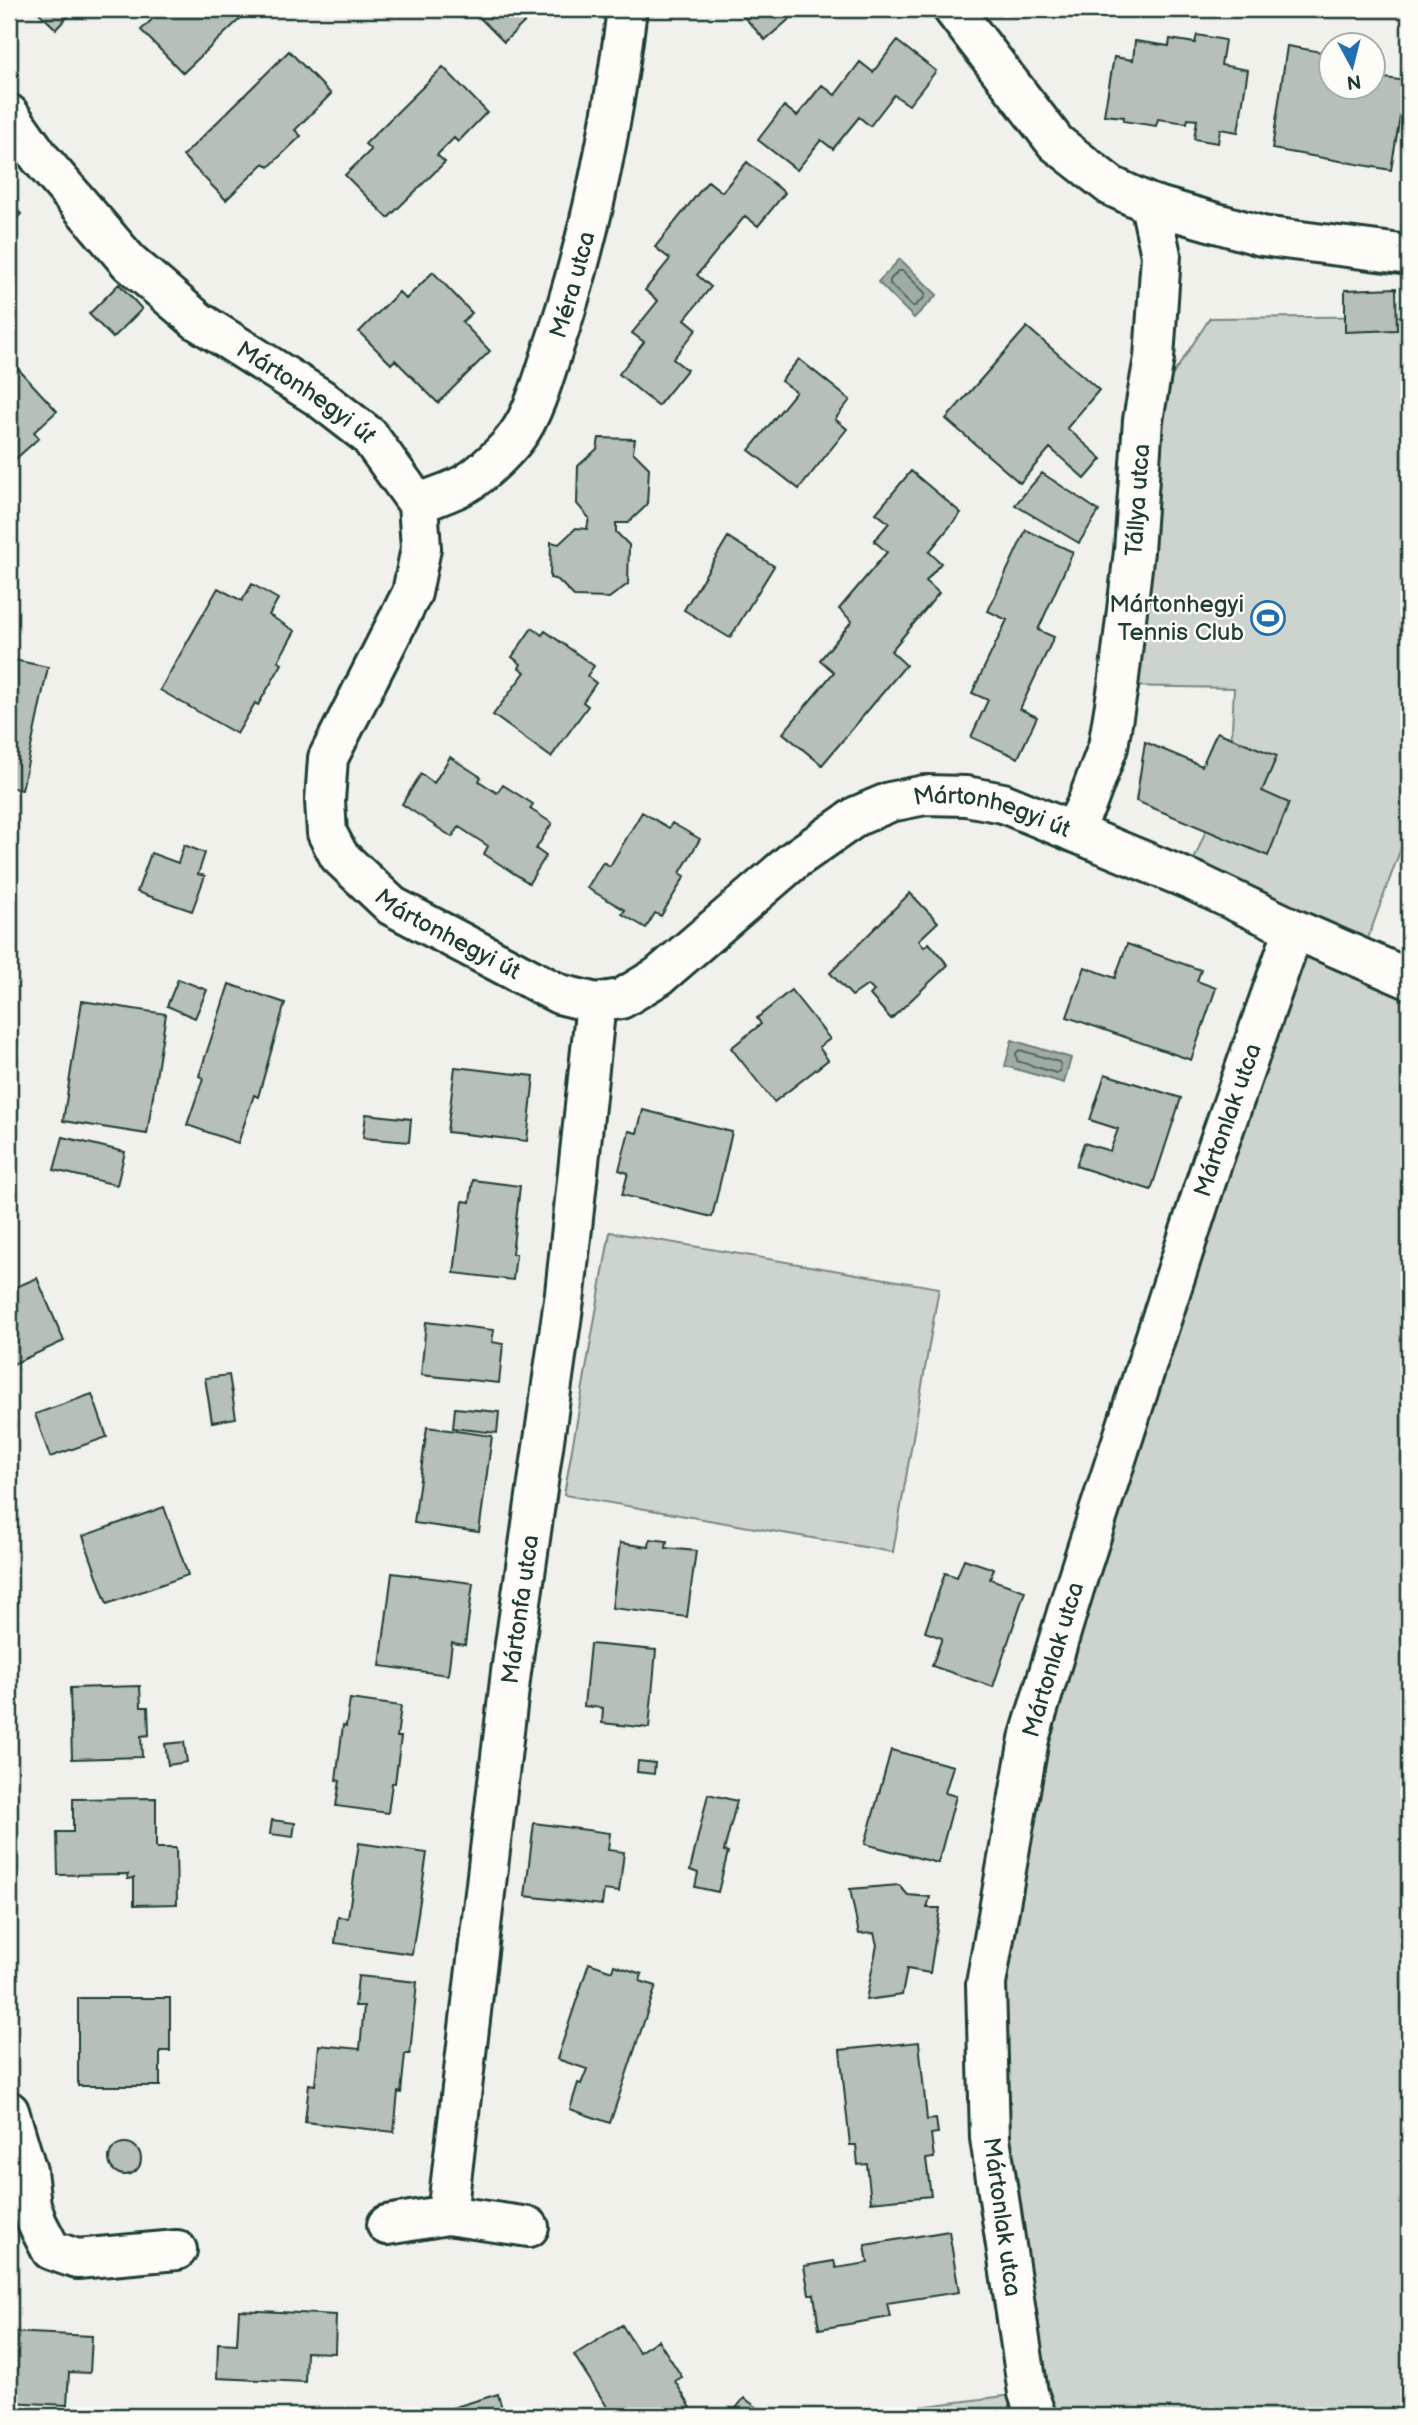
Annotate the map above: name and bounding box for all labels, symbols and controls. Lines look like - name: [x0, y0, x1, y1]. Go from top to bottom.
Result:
- north arrow: [1316, 32, 1386, 102]
- text: N: [1345, 69, 1362, 94]
- street label: Méra utca: [543, 228, 601, 342]
- street label: Mártonhegyi út: [231, 335, 384, 448]
- street label: Tállya utca: [1119, 443, 1156, 557]
- place label: Mártonhegyi Tennis Club: [1109, 590, 1244, 647]
- sports icon: Mártonhegyi Tennis Club: [1249, 599, 1287, 637]
- street label: Mártonhegyi út: [911, 779, 1075, 844]
- street label: Mártonhegyi út: [368, 883, 526, 986]
- street label: Mártonlak utca: [1188, 1039, 1267, 1200]
- street label: Mártonfa utca: [495, 1533, 545, 1685]
- street label: Mártonlak utca: [1016, 1578, 1090, 1741]
- street label: Mártonlak utca: [976, 2136, 1028, 2298]

